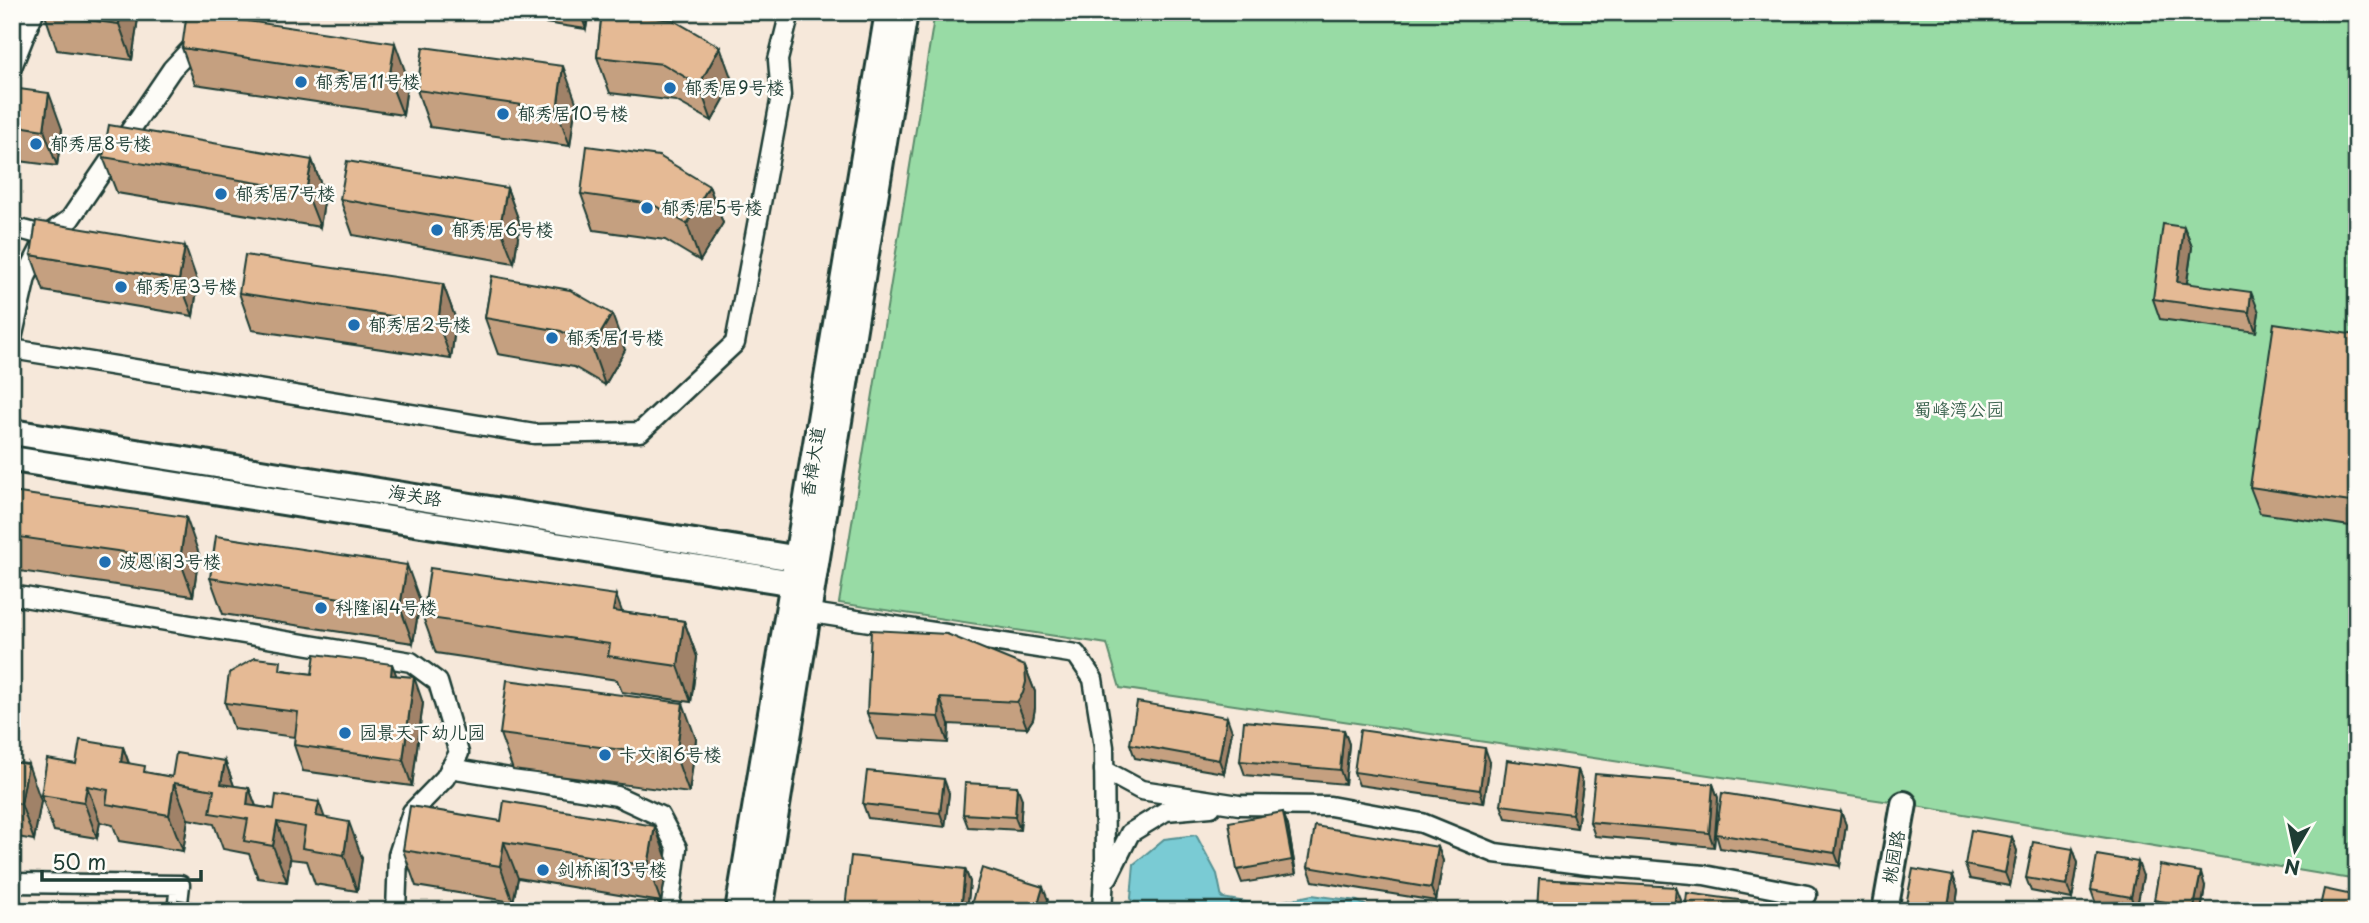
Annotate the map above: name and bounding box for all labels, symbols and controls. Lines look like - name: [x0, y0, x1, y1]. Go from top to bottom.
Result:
- place label: 郁秀居11号楼: [315, 67, 420, 94]
- place label: 郁秀居9号楼: [684, 73, 785, 100]
- marker: 郁秀居11号楼: [293, 74, 309, 90]
- marker: 郁秀居9号楼: [662, 80, 678, 96]
- place label: 郁秀居10号楼: [517, 99, 628, 126]
- marker: 郁秀居10号楼: [495, 106, 511, 122]
- place label: 郁秀居8号楼: [50, 129, 151, 156]
- marker: 郁秀居8号楼: [28, 136, 44, 152]
- place label: 郁秀居7号楼: [235, 179, 335, 206]
- marker: 郁秀居7号楼: [213, 186, 229, 202]
- place label: 郁秀居5号楼: [661, 193, 763, 220]
- marker: 郁秀居5号楼: [639, 200, 655, 216]
- place label: 郁秀居6号楼: [451, 215, 554, 242]
- marker: 郁秀居6号楼: [429, 222, 445, 238]
- place label: 郁秀居3号楼: [135, 272, 237, 299]
- marker: 郁秀居3号楼: [113, 279, 129, 295]
- place label: 郁秀居2号楼: [368, 310, 471, 337]
- marker: 郁秀居2号楼: [346, 317, 362, 333]
- place label: 郁秀居1号楼: [566, 323, 664, 350]
- marker: 郁秀居1号楼: [544, 330, 560, 346]
- park label: 蜀峰湾公园: [1914, 395, 2004, 422]
- street label: 香樟大道: [793, 424, 830, 499]
- street label: 海关路: [386, 477, 444, 512]
- place label: 波恩阁3号楼: [119, 547, 221, 574]
- marker: 波恩阁3号楼: [97, 554, 113, 570]
- place label: 科隆阁4号楼: [335, 593, 437, 620]
- marker: 科隆阁4号楼: [313, 600, 329, 616]
- place label: 园景天下幼儿园: [359, 718, 485, 745]
- marker: 园景天下幼儿园: [337, 725, 353, 741]
- place label: 卡文阁6号楼: [619, 740, 722, 767]
- marker: 卡文阁6号楼: [597, 747, 613, 763]
- north arrow: [2260, 814, 2330, 884]
- street label: 桃园路: [1875, 828, 1911, 886]
- scale bar: [42, 839, 201, 883]
- text: 50 m: [52, 845, 106, 877]
- text: N: [2283, 853, 2302, 883]
- place label: 剑桥阁13号楼: [557, 855, 667, 882]
- marker: 剑桥阁13号楼: [535, 862, 551, 878]

